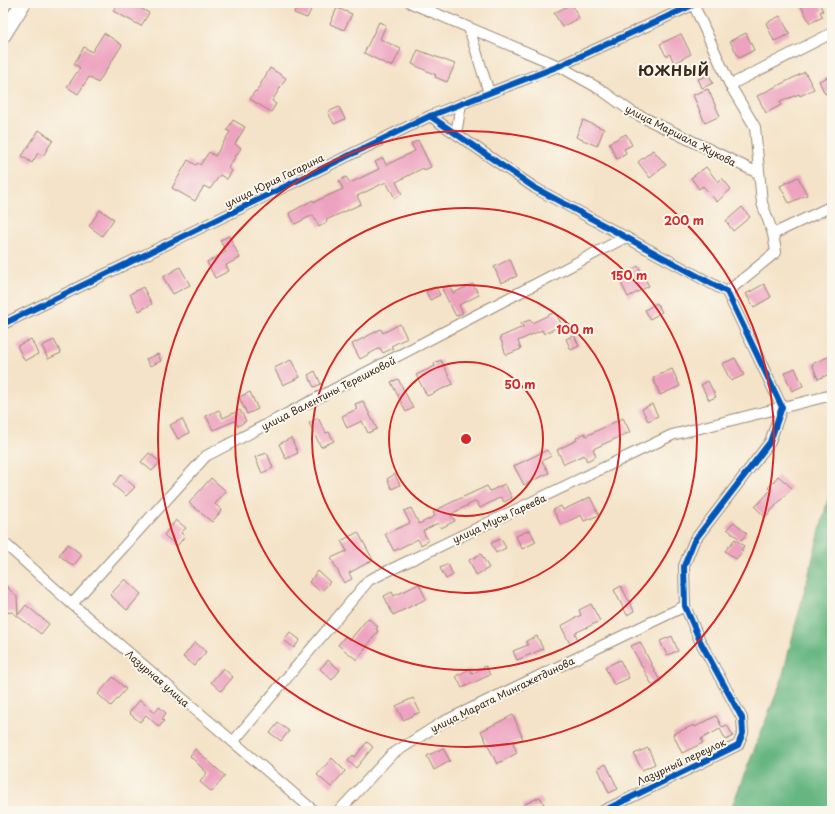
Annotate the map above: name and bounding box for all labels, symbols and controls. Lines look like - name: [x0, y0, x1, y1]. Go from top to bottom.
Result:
- district label: ЮЖНЫЙ: [638, 60, 710, 81]
- street label: улица Маршала Жукова: [622, 100, 740, 171]
- street label: улица Юрия Гагарина: [222, 149, 327, 211]
- text: 200 m: [664, 211, 704, 229]
- text: 150 m: [611, 266, 647, 284]
- text: 100 m: [556, 320, 594, 338]
- street label: улица Валентины Терешковой: [258, 352, 398, 433]
- text: 50 m: [504, 375, 536, 393]
- centre of rings: [459, 432, 473, 446]
- street label: улица Мусы Гареева: [450, 489, 549, 546]
- street label: Лазурная улица: [122, 646, 194, 711]
- street label: улица Марата Мингажетдинова: [427, 652, 577, 735]
- street label: Лазурный переулок: [634, 734, 728, 789]

